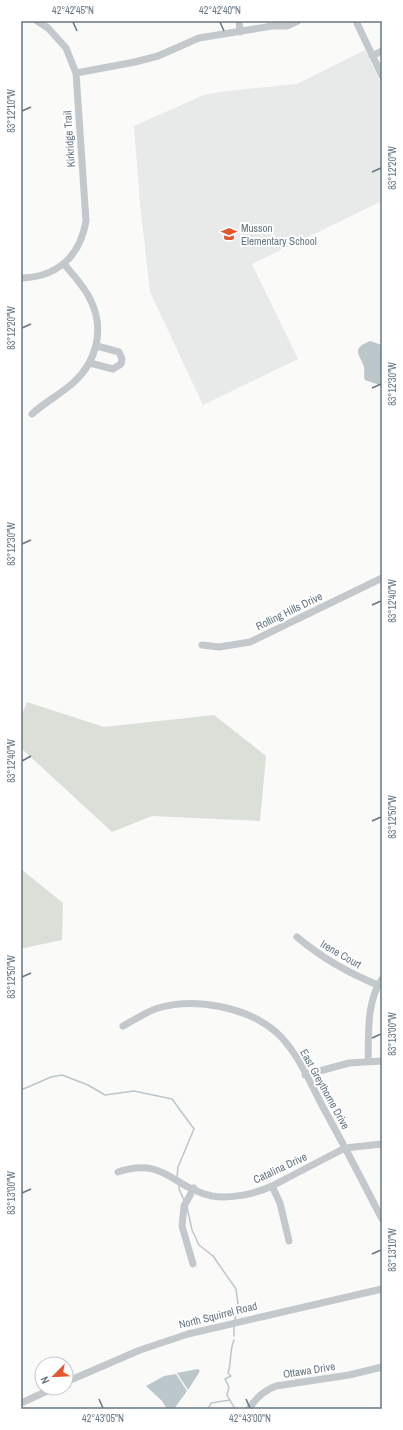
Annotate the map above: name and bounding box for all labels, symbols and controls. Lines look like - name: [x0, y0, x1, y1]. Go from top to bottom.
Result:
- text: 42°42'45"N: [52, 4, 94, 17]
- text: 42°42'40"N: [199, 4, 241, 17]
- text: 83°12'10"W: [5, 89, 18, 133]
- street label: Kirkridge Trail: [60, 110, 78, 168]
- text: 83°12'20"W: [386, 146, 399, 190]
- place label: Musson Elementary School: [241, 221, 317, 248]
- school or university icon: Musson Elementary School: [220, 225, 238, 243]
- text: 83°12'20"W: [5, 306, 18, 350]
- text: 83°12'30"W: [386, 362, 399, 406]
- text: 83°12'30"W: [5, 522, 18, 566]
- text: 83°12'40"W: [386, 579, 399, 623]
- street label: Rolling Hills Drive: [253, 589, 325, 633]
- text: 83°12'40"W: [5, 739, 18, 783]
- text: 83°12'50"W: [386, 795, 399, 839]
- street label: Irene Court: [318, 937, 364, 972]
- text: 83°12'50"W: [5, 955, 18, 999]
- text: 83°13'00"W: [386, 1012, 399, 1056]
- street label: East Greythorne Drive: [297, 1046, 353, 1132]
- street label: Catalina Drive: [251, 1149, 309, 1187]
- text: 83°13'00"W: [5, 1171, 18, 1215]
- text: 83°13'10"W: [386, 1228, 399, 1272]
- street label: North Squirrel Road: [177, 1299, 259, 1331]
- north arrow: [34, 1356, 74, 1396]
- street label: Ottawa Drive: [282, 1359, 336, 1381]
- text: N: [37, 1374, 53, 1386]
- text: 42°43'05"N: [82, 1412, 124, 1425]
- text: 42°43'00"N: [229, 1412, 271, 1425]

